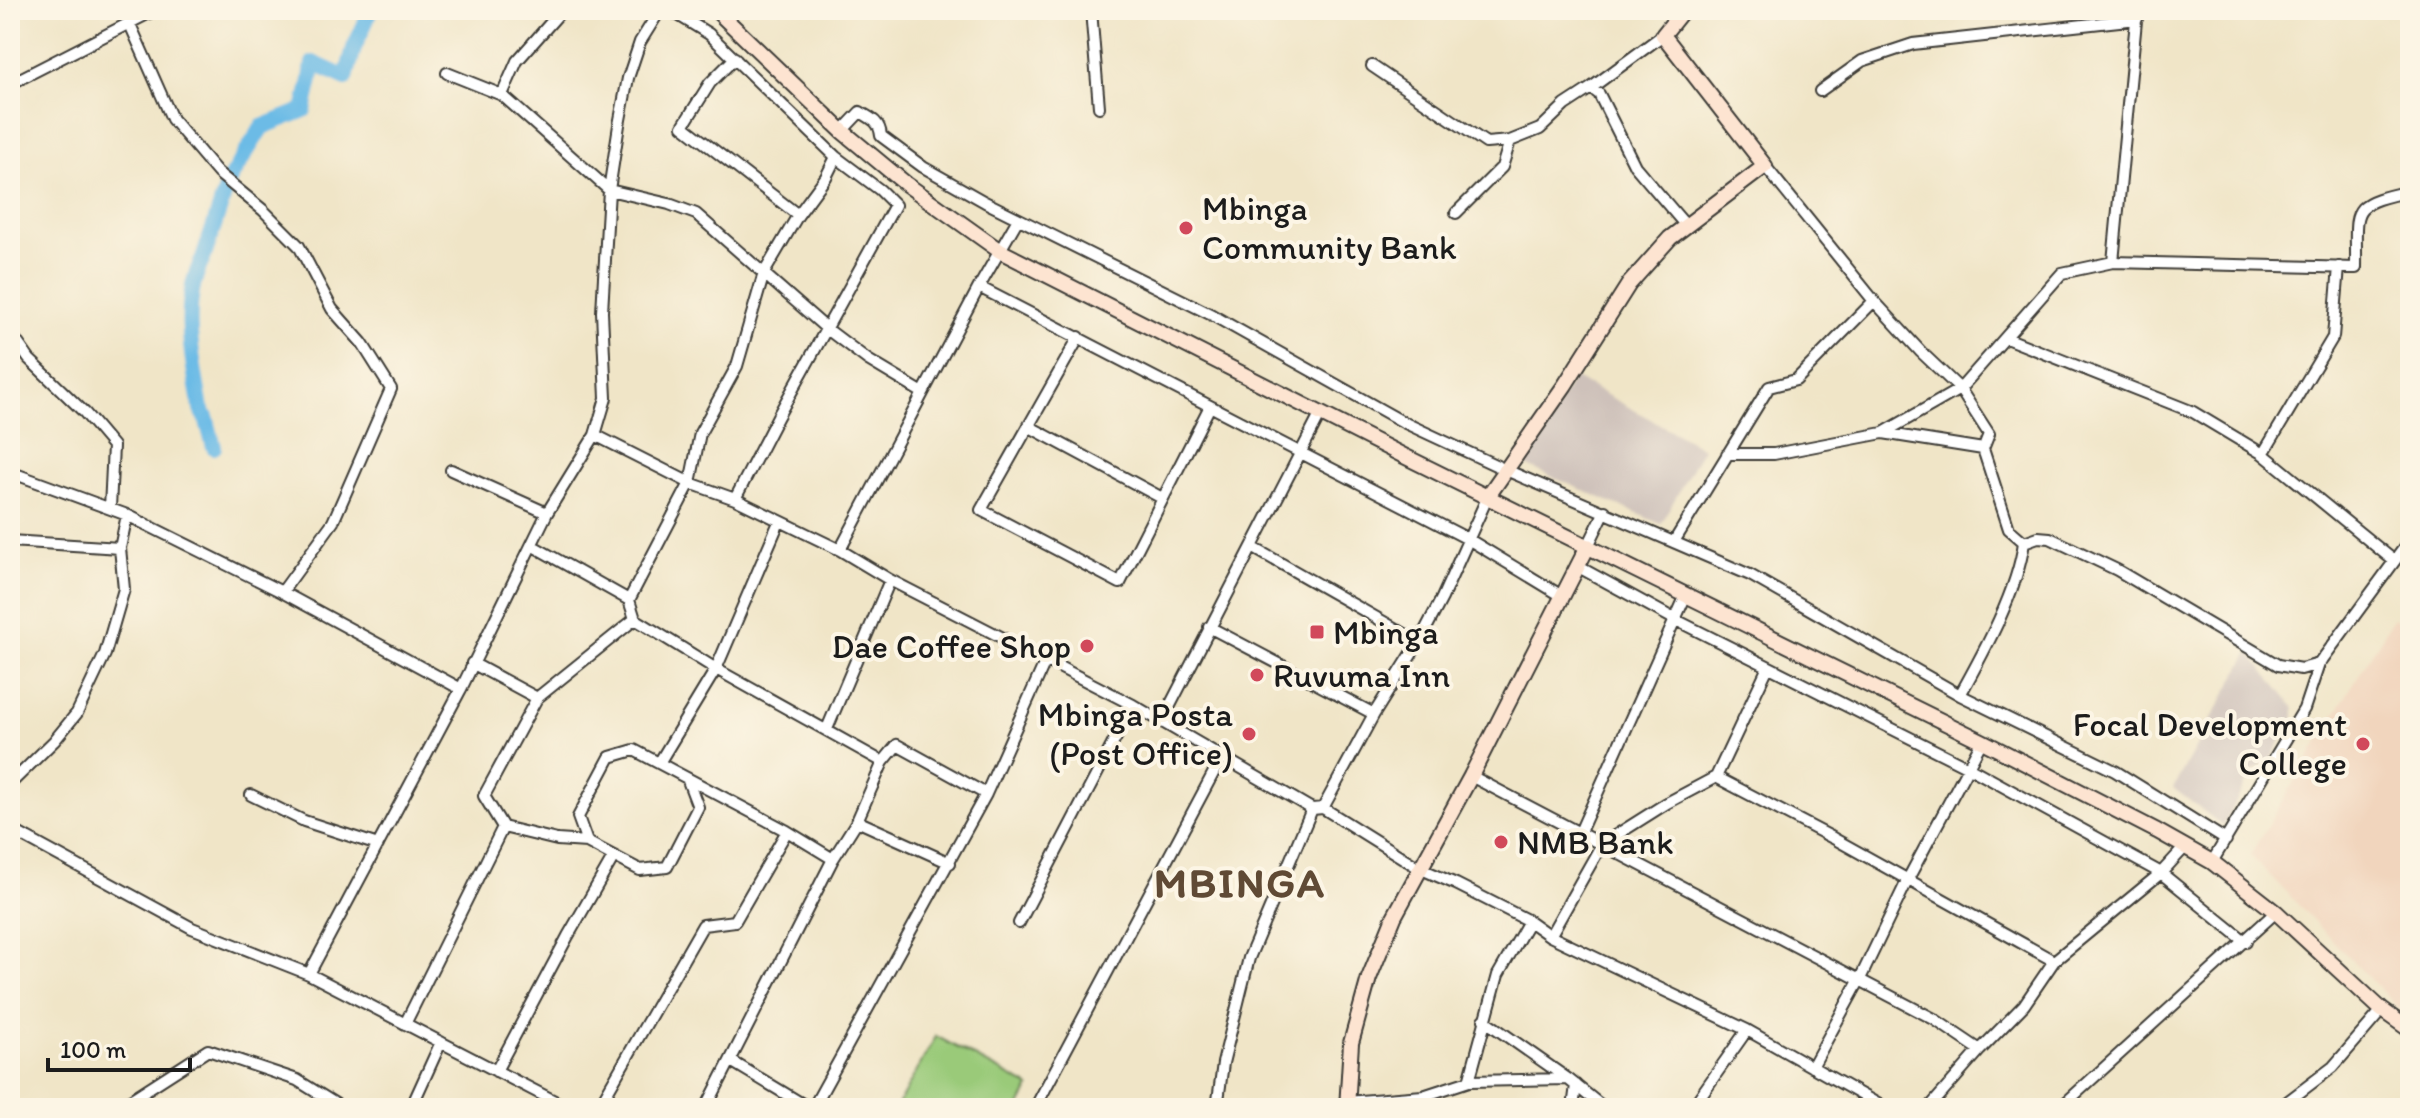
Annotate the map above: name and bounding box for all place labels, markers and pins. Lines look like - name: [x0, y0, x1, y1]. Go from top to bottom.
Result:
- place label: Mbinga Community Bank: [1202, 188, 1457, 268]
- marker: Mbinga Community Bank: [1177, 219, 1195, 237]
- place label: Mbinga: [1333, 612, 1438, 653]
- marker: Mbinga: [1308, 623, 1326, 641]
- place label: Dae Coffee Shop: [832, 626, 1071, 667]
- marker: Dae Coffee Shop: [1078, 637, 1096, 655]
- place label: Ruvuma Inn: [1273, 655, 1450, 696]
- marker: Ruvuma Inn: [1248, 666, 1266, 684]
- place label: Mbinga Posta (Post Office): [1038, 694, 1233, 774]
- place label: Focal Development College: [2073, 704, 2347, 784]
- marker: Mbinga Posta (Post Office): [1240, 725, 1258, 743]
- marker: Focal Development College: [2354, 735, 2372, 753]
- place label: NMB Bank: [1517, 822, 1674, 863]
- marker: NMB Bank: [1492, 833, 1510, 851]

